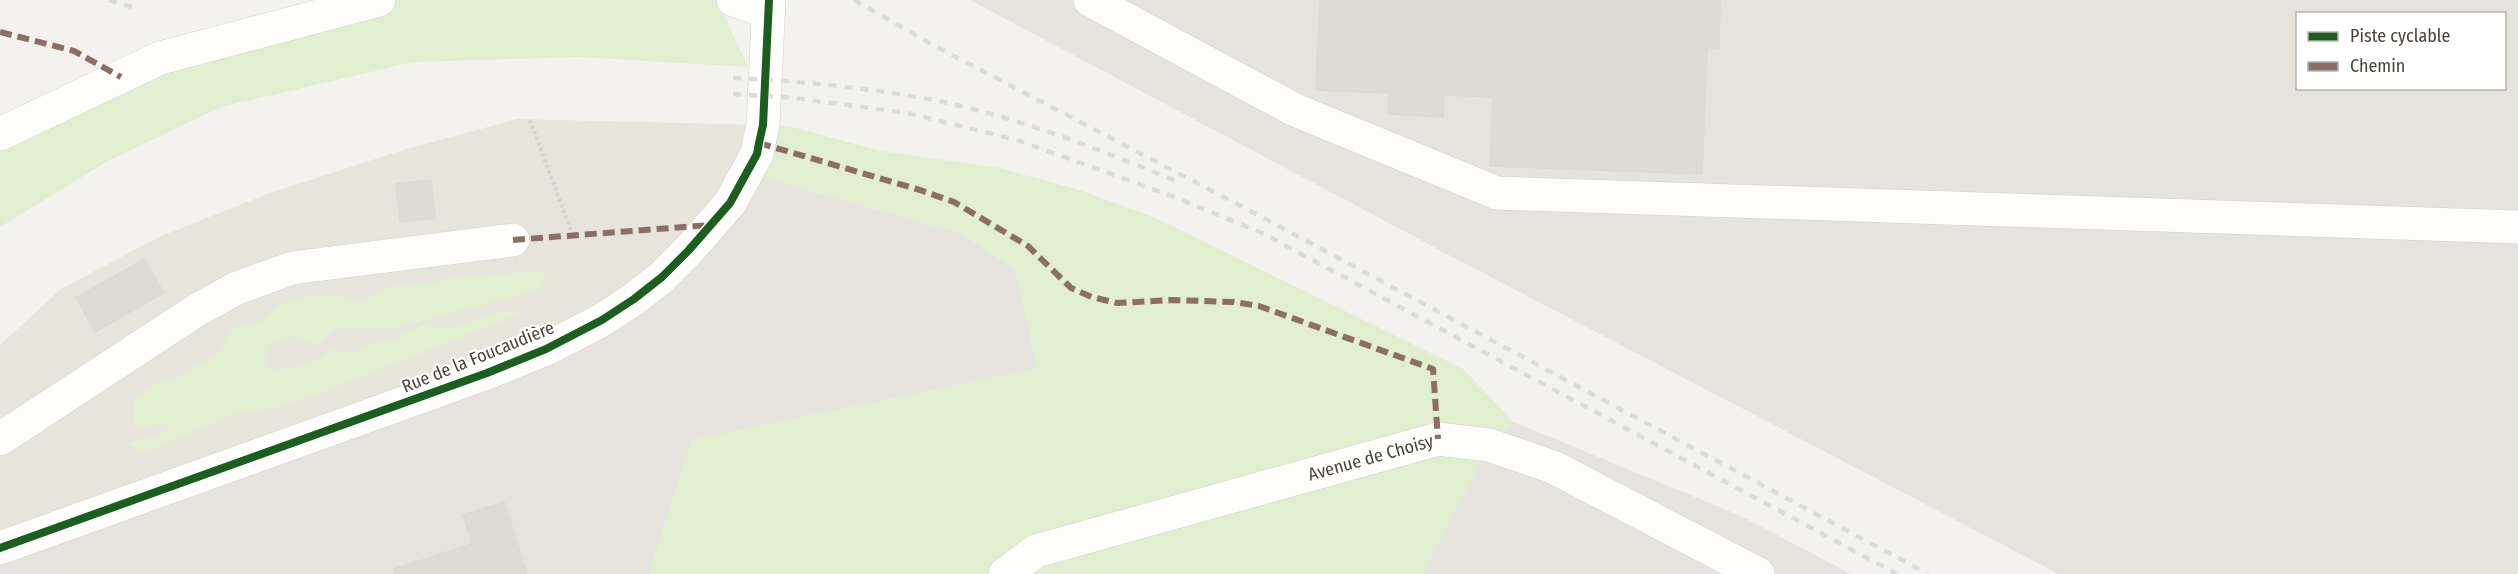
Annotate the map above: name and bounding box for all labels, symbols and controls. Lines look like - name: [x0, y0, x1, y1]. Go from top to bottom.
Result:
- legend: [2296, 12, 2506, 90]
- text: Piste cyclable: [2350, 25, 2450, 47]
- text: Chemin: [2350, 55, 2405, 77]
- street label: Rue de la Foucaudière: [399, 316, 558, 398]
- street label: Avenue de Choisy: [1306, 430, 1436, 486]

